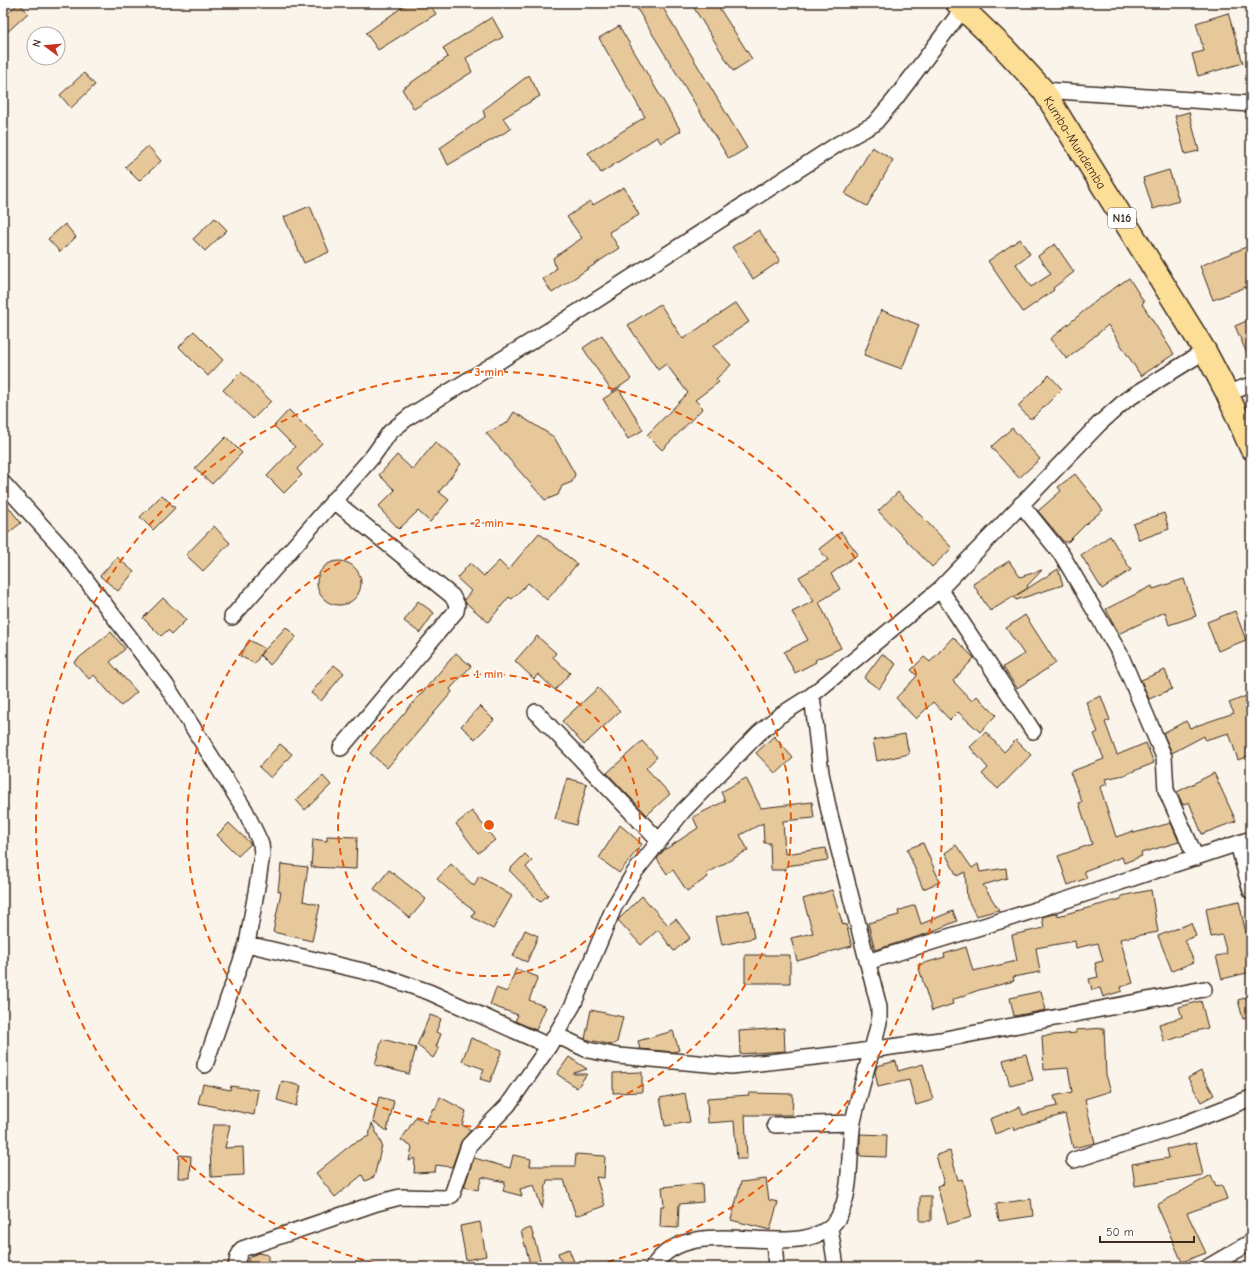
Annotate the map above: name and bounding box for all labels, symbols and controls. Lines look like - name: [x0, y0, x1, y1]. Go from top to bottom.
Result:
- north arrow: [26, 26, 66, 66]
- text: N: [30, 38, 44, 49]
- street label: Kumba-Mundemba: [1041, 93, 1110, 191]
- road number: N16: [1108, 208, 1136, 228]
- text: 3 min: [474, 365, 504, 379]
- text: 2 min: [474, 516, 504, 530]
- text: 1 min: [475, 667, 503, 681]
- centre of rings: [482, 818, 496, 832]
- scale bar: [1100, 1218, 1194, 1244]
- text: 50 m: [1106, 1225, 1134, 1239]

